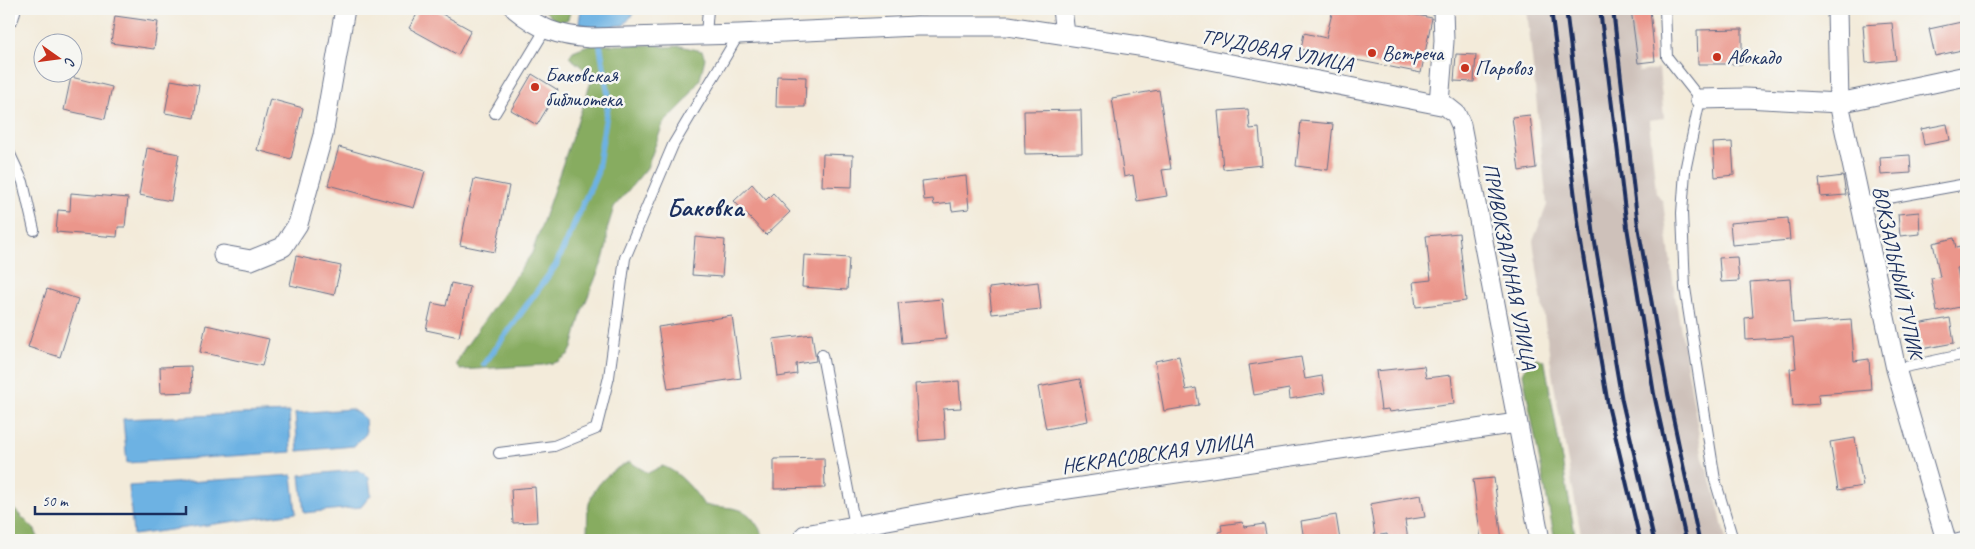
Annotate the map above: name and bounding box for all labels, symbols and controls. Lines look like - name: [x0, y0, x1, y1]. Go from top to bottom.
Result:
- street label: ТРУДОВАЯ УЛИЦА: [1199, 23, 1357, 78]
- north arrow: [32, 32, 82, 82]
- place label: Встреча: [1382, 40, 1445, 66]
- place label: Авокадо: [1727, 44, 1783, 70]
- marker: Встреча: [1366, 47, 1378, 59]
- marker: Авокадо: [1711, 51, 1723, 63]
- place label: Паровоз: [1475, 55, 1534, 81]
- text: С: [61, 56, 79, 68]
- place label: Баковская библиотека: [545, 62, 624, 112]
- marker: Паровоз: [1459, 62, 1471, 74]
- marker: Баковская библиотека: [529, 81, 541, 93]
- street label: ПРИВОКЗАЛЬНАЯ УЛИЦА: [1477, 161, 1543, 372]
- street label: ВОКЗАЛЬНЫЙ ТУПИК: [1867, 184, 1930, 364]
- district label: Баковка: [667, 191, 746, 224]
- street label: НЕКРАСОВСКАЯ УЛИЦА: [1060, 427, 1255, 479]
- scale bar: [35, 484, 186, 516]
- text: 50 m: [42, 492, 69, 511]

